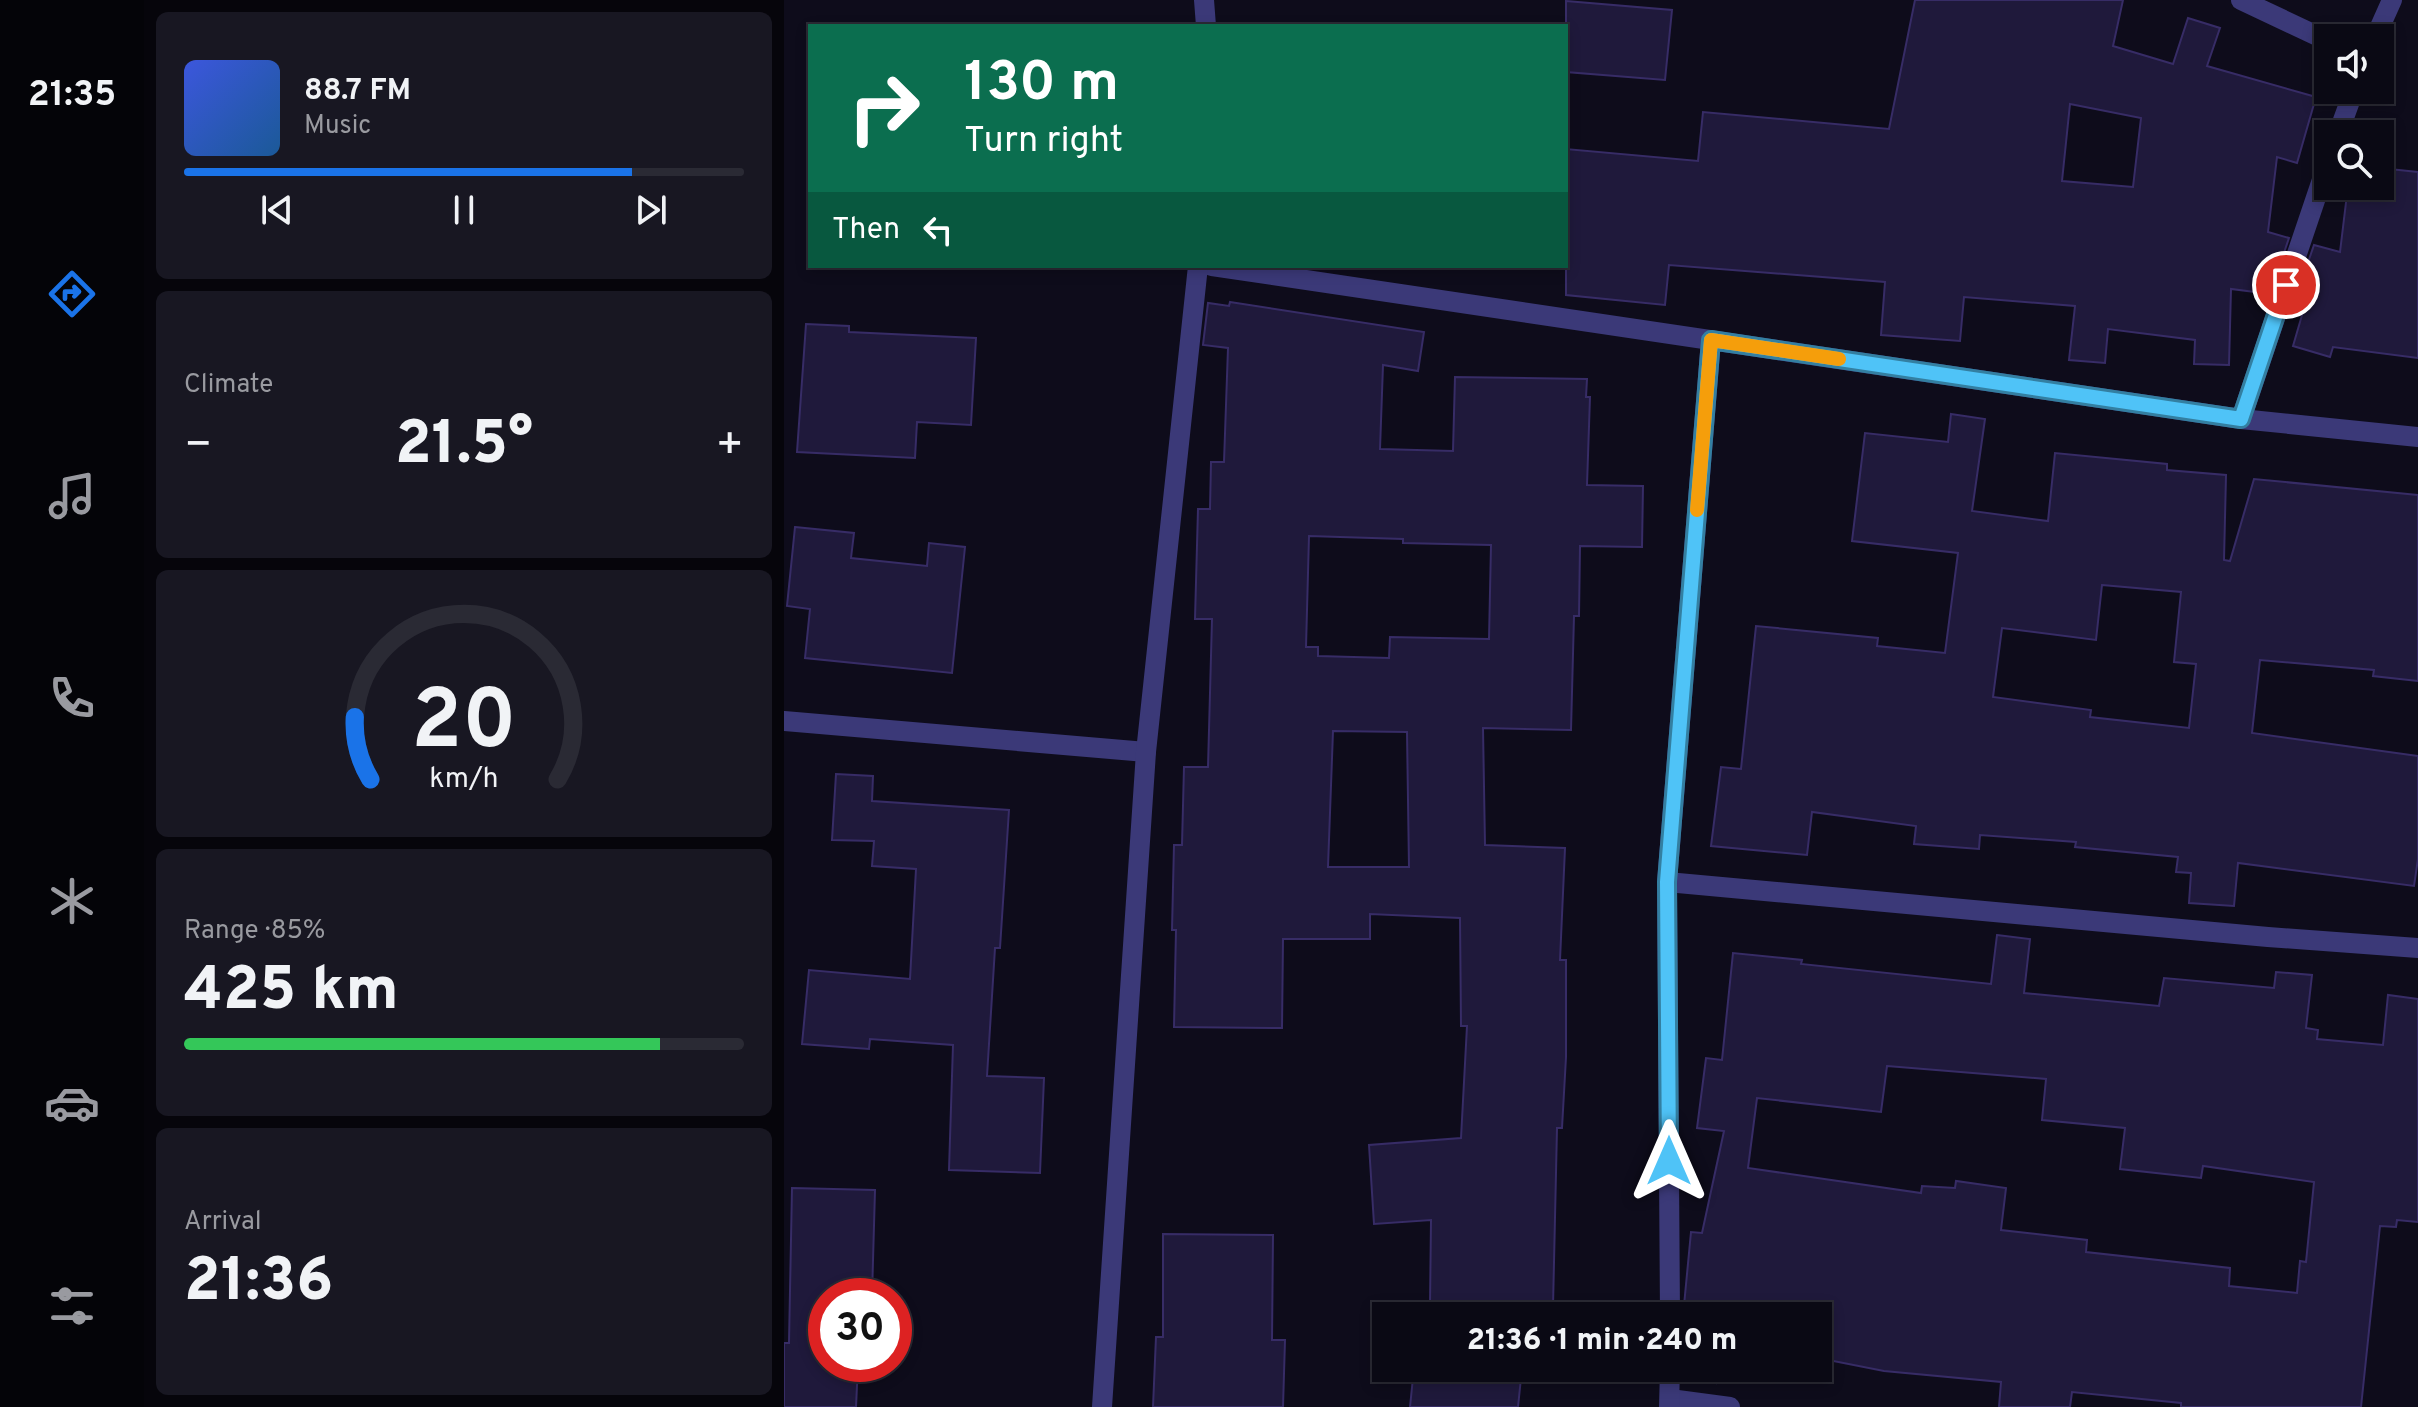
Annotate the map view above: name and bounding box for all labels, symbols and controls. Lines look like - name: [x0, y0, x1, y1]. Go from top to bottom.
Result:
- map controls: [2314, 24, 2394, 200]
- button: sound: [2314, 24, 2394, 104]
- text: 130 m: [964, 50, 1119, 120]
- icon: right: [832, 56, 936, 160]
- text: 21:35: [28, 73, 116, 119]
- text: 88.7 FM: [304, 73, 411, 110]
- text: Music: [304, 110, 371, 143]
- text: Turn right: [964, 119, 1123, 165]
- button: search: [2314, 120, 2394, 200]
- icon: previous: [255, 188, 299, 232]
- icon: pause: [442, 188, 486, 232]
- icon: next: [629, 188, 673, 232]
- icon: left: [916, 208, 960, 252]
- text: Then: [832, 212, 900, 249]
- pin: [2252, 251, 2320, 319]
- icon: arrive: [2264, 263, 2308, 307]
- icon: directions: [44, 266, 100, 322]
- text: Climate: [184, 369, 273, 402]
- text: 21.5°: [395, 409, 533, 485]
- text: −: [184, 419, 212, 475]
- text: +: [716, 419, 744, 475]
- icon: music: [44, 468, 100, 524]
- icon: phone: [44, 670, 100, 726]
- text: 20: [411, 672, 517, 777]
- text: km/h: [429, 762, 499, 798]
- icon: climate: [44, 873, 100, 929]
- text: Range · 85%: [184, 915, 325, 948]
- text: 425 km: [184, 955, 399, 1031]
- icon: car: [44, 1075, 100, 1131]
- position arrow: [1627, 1119, 1711, 1203]
- text: Arrival: [184, 1206, 262, 1239]
- text: 21:36: [184, 1246, 333, 1322]
- icon: filters: [44, 1278, 100, 1334]
- speed limit sign: 30: [808, 1278, 912, 1382]
- text: 21:36 · 1 min · 240 m: [1467, 1323, 1737, 1360]

